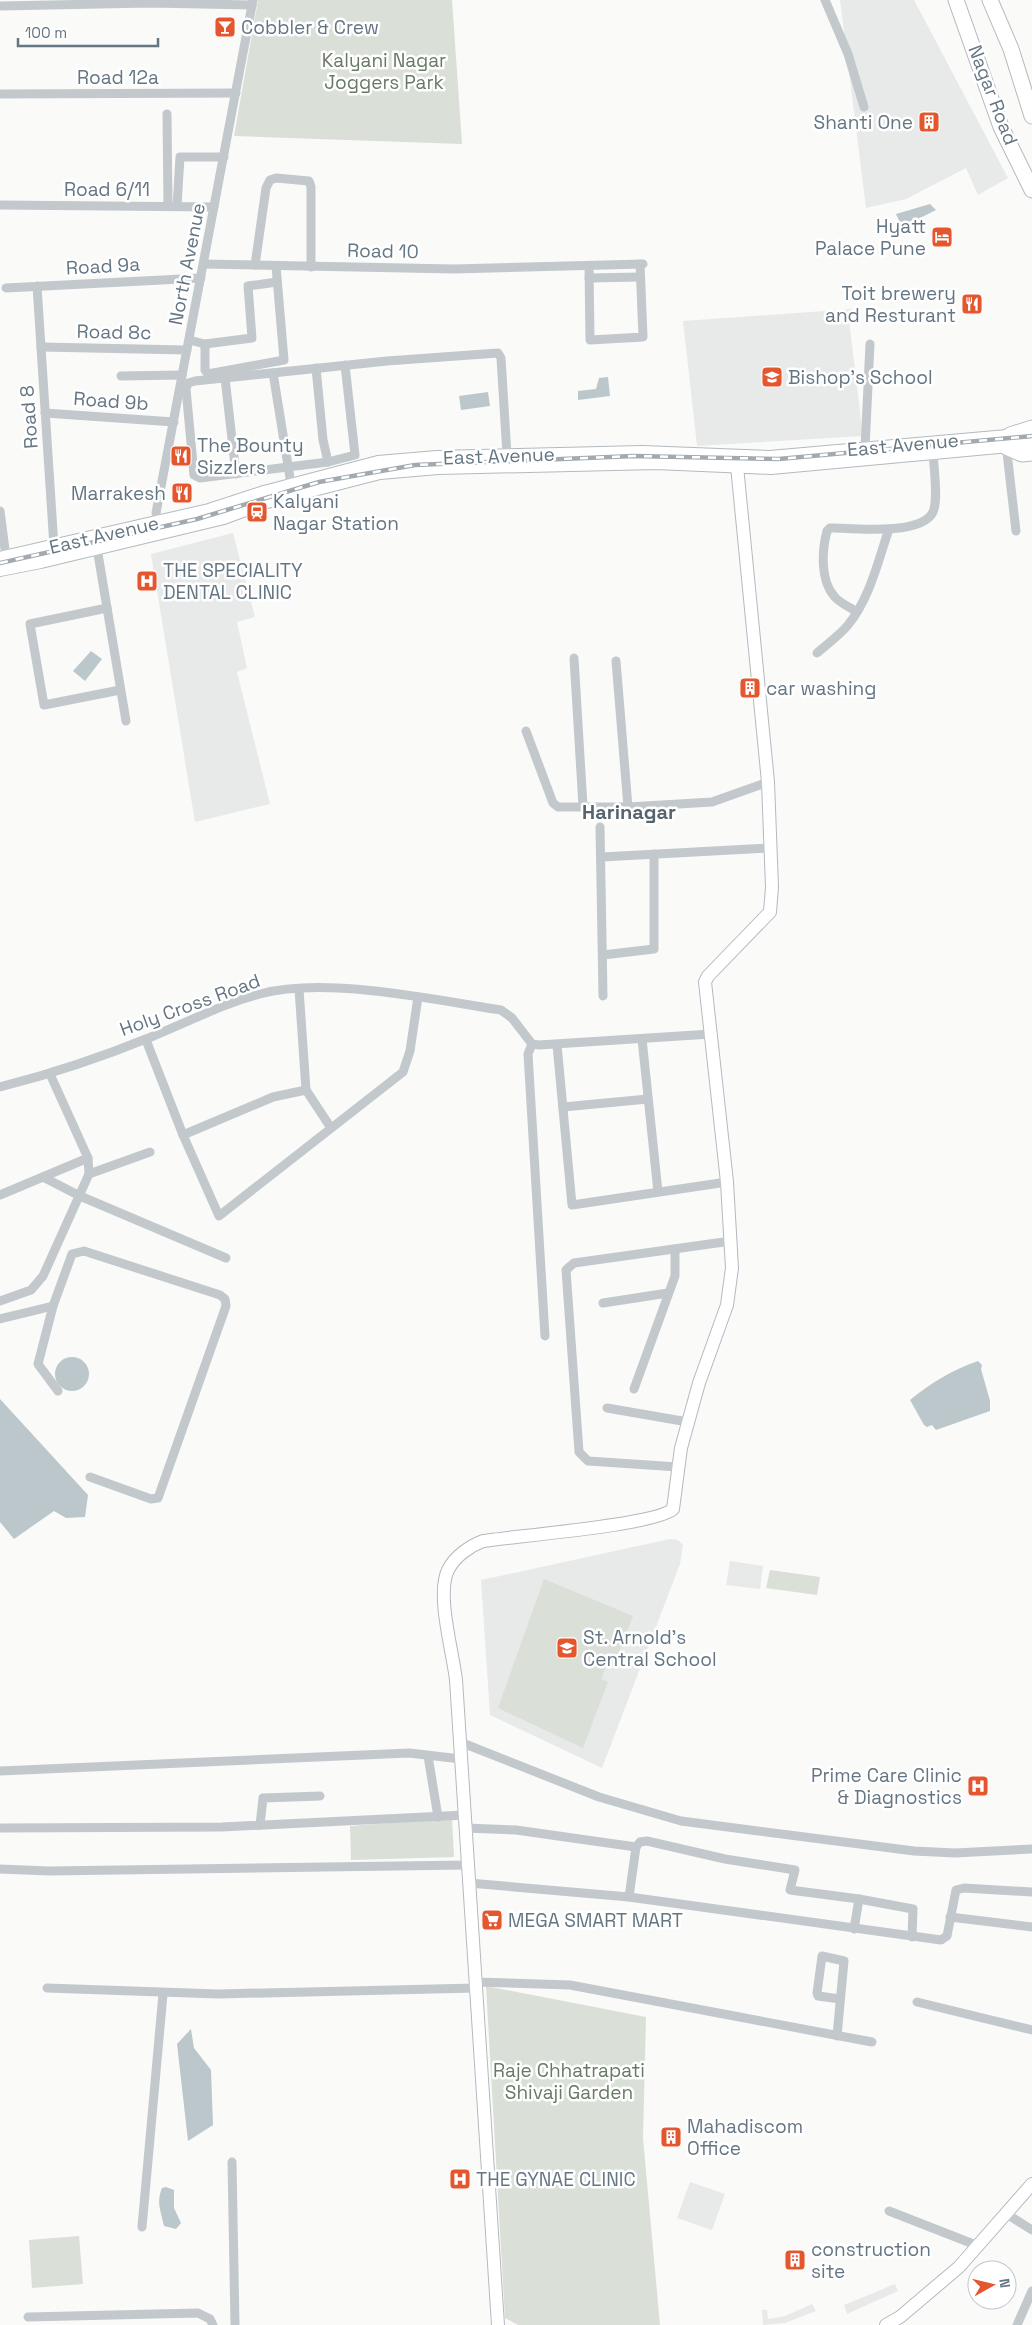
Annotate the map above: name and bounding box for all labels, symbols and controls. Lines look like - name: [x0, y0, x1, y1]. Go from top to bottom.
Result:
- scale bar: [18, 15, 158, 47]
- bar icon: Cobbler & Crew: [213, 15, 237, 39]
- place label: Cobbler & Crew: [241, 15, 379, 40]
- text: 100 m: [25, 23, 67, 42]
- street label: Nagar Road: [962, 41, 1024, 149]
- park label: Kalyani Nagar Joggers Park: [322, 48, 446, 95]
- street label: Road 12a: [77, 65, 159, 90]
- place label: Shanti One: [814, 110, 913, 135]
- building icon: Shanti One: [917, 110, 941, 134]
- street label: Road 6/11: [64, 177, 150, 202]
- street label: North Avenue: [163, 201, 211, 327]
- place label: Hyatt Palace Pune: [815, 214, 926, 261]
- hotel icon: Hyatt Palace Pune: [930, 225, 954, 249]
- street label: Road 10: [347, 238, 419, 264]
- street label: Road 9a: [65, 252, 141, 280]
- place label: Toit brewery and Resturant: [825, 281, 956, 328]
- restaurant icon: Toit brewery and Resturant: [960, 292, 984, 316]
- street label: Road 8c: [76, 319, 152, 345]
- school or university icon: Bishop's School: [760, 365, 784, 389]
- place label: Bishop's School: [788, 365, 933, 390]
- street label: Road 8: [14, 385, 44, 449]
- street label: Road 9b: [73, 386, 149, 416]
- street label: East Avenue: [846, 428, 960, 462]
- place label: The Bounty Sizzlers: [197, 433, 304, 480]
- street label: East Avenue: [443, 442, 555, 470]
- restaurant icon: The Bounty Sizzlers: [169, 444, 193, 468]
- place label: Marrakesh: [71, 481, 166, 506]
- restaurant icon: Marrakesh: [170, 481, 194, 505]
- place label: Kalyani Nagar Station: [273, 489, 399, 536]
- station icon: Kalyani Nagar Station: [245, 500, 269, 524]
- street label: East Avenue: [47, 510, 161, 560]
- place label: THE SPECIALITY DENTAL CLINIC: [163, 558, 303, 605]
- hospital icon: THE SPECIALITY DENTAL CLINIC: [135, 569, 159, 593]
- building icon: car washing: [738, 676, 762, 700]
- place label: car washing: [766, 676, 876, 701]
- district label: Harinagar: [582, 799, 676, 825]
- street label: Holy Cross Road: [116, 968, 264, 1042]
- place label: St. Arnold's Central School: [583, 1625, 717, 1672]
- school or university icon: St. Arnold's Central School: [555, 1636, 579, 1660]
- place label: Prime Care Clinic & Diagnostics: [811, 1763, 962, 1810]
- hospital icon: Prime Care Clinic & Diagnostics: [966, 1774, 990, 1798]
- supermarket icon: MEGA SMART MART: [480, 1908, 504, 1932]
- place label: MEGA SMART MART: [508, 1908, 683, 1933]
- park label: Raje Chhatrapati Shivaji Garden: [493, 2058, 645, 2105]
- place label: Mahadiscom Office: [687, 2114, 803, 2161]
- building icon: Mahadiscom Office: [659, 2125, 683, 2149]
- hospital icon: THE GYNAE CLINIC: [448, 2167, 472, 2191]
- place label: THE GYNAE CLINIC: [476, 2167, 636, 2192]
- place label: construction site: [811, 2237, 931, 2284]
- building icon: construction site: [783, 2248, 807, 2272]
- north arrow: [967, 2260, 1017, 2310]
- text: N: [995, 2277, 1014, 2289]

